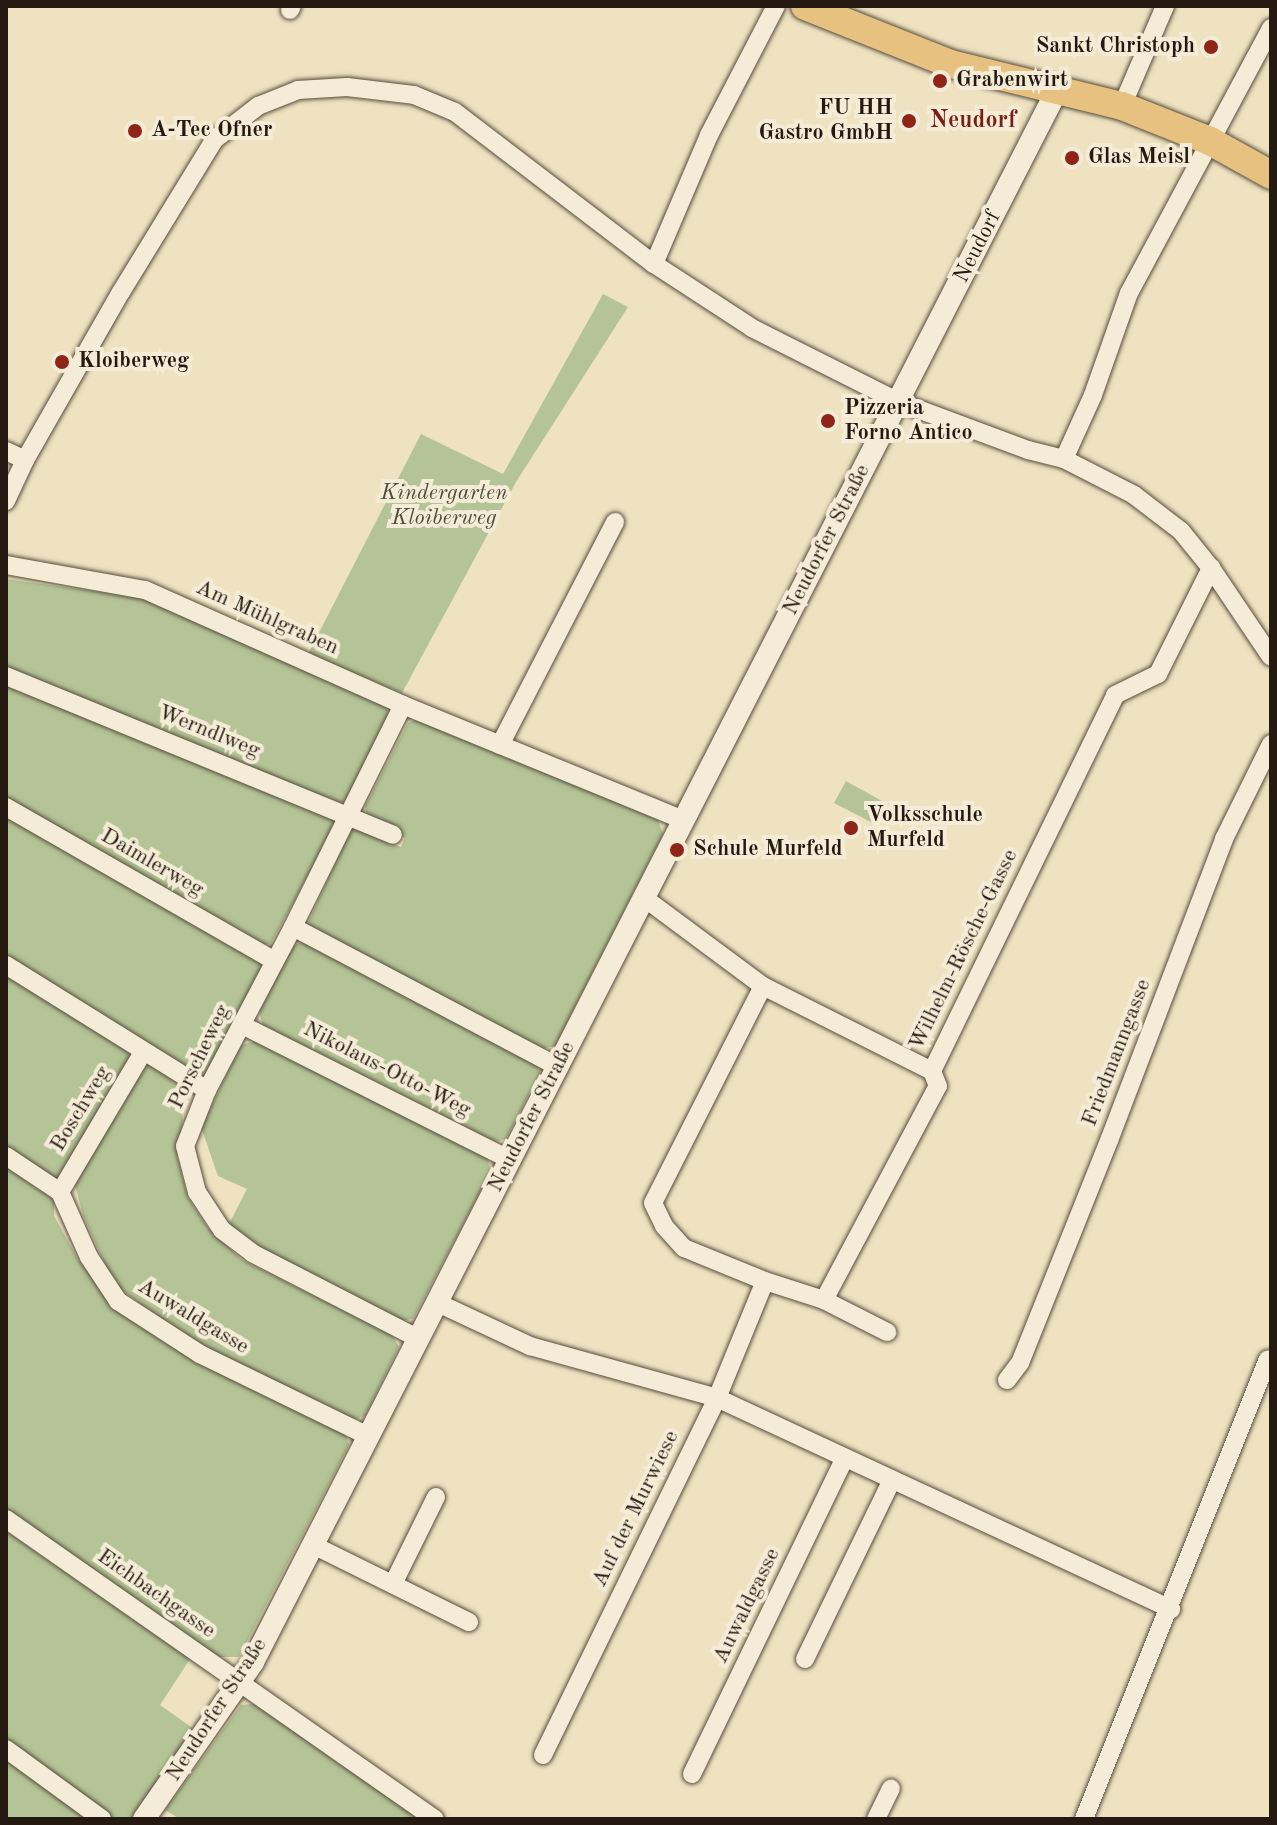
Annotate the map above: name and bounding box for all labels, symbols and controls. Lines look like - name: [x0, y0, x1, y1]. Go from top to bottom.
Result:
- place label: Sankt Christoph: [1036, 34, 1195, 60]
- marker: Sankt Christoph: [1202, 38, 1220, 56]
- place label: Grabenwirt: [956, 68, 1068, 94]
- marker: Grabenwirt: [931, 72, 949, 90]
- place label: FU HH Gastro GmbH: [759, 95, 893, 146]
- district label: Neudorf: [930, 108, 1016, 136]
- marker: FU HH Gastro GmbH: [900, 112, 918, 130]
- place label: A-Tec Ofner: [151, 118, 272, 144]
- marker: A-Tec Ofner: [126, 122, 144, 140]
- place label: Glas Meisl: [1088, 145, 1190, 171]
- marker: Glas Meisl: [1063, 149, 1081, 167]
- street label: Neudorf: [949, 206, 1007, 288]
- place label: Kloiberweg: [78, 349, 189, 375]
- marker: Kloiberweg: [53, 353, 71, 371]
- place label: Pizzeria Forno Antico: [844, 395, 973, 446]
- marker: Pizzeria Forno Antico: [819, 412, 837, 430]
- street label: Neudorfer Straße: [778, 460, 876, 620]
- park label: Kindergarten Kloiberweg: [380, 480, 508, 532]
- street label: Am Mühlgraben: [191, 575, 343, 661]
- street label: Werndlweg: [154, 700, 264, 764]
- place label: Volksschule Murfeld: [867, 802, 983, 854]
- marker: Volksschule Murfeld: [842, 819, 860, 837]
- street label: Daimlerweg: [96, 823, 208, 903]
- place label: Schule Murfeld: [693, 837, 843, 863]
- marker: Schule Murfeld: [668, 841, 686, 859]
- street label: Wilhelm-Rösche-Gasse: [904, 845, 1024, 1055]
- street label: Friedmanngasse: [1077, 976, 1157, 1130]
- street label: Porscheweg: [163, 1000, 237, 1114]
- street label: Nikolaus-Otto-Weg: [299, 1016, 475, 1124]
- street label: Neudorfer Straße: [483, 1037, 581, 1197]
- street label: Boschweg: [45, 1061, 117, 1157]
- street label: Auwaldgasse: [133, 1273, 253, 1361]
- street label: Auf der Murwiese: [587, 1426, 685, 1592]
- street label: Eichbachgasse: [92, 1544, 220, 1644]
- street label: Auwaldgasse: [708, 1544, 786, 1668]
- street label: Neudorfer Straße: [161, 1633, 273, 1787]

